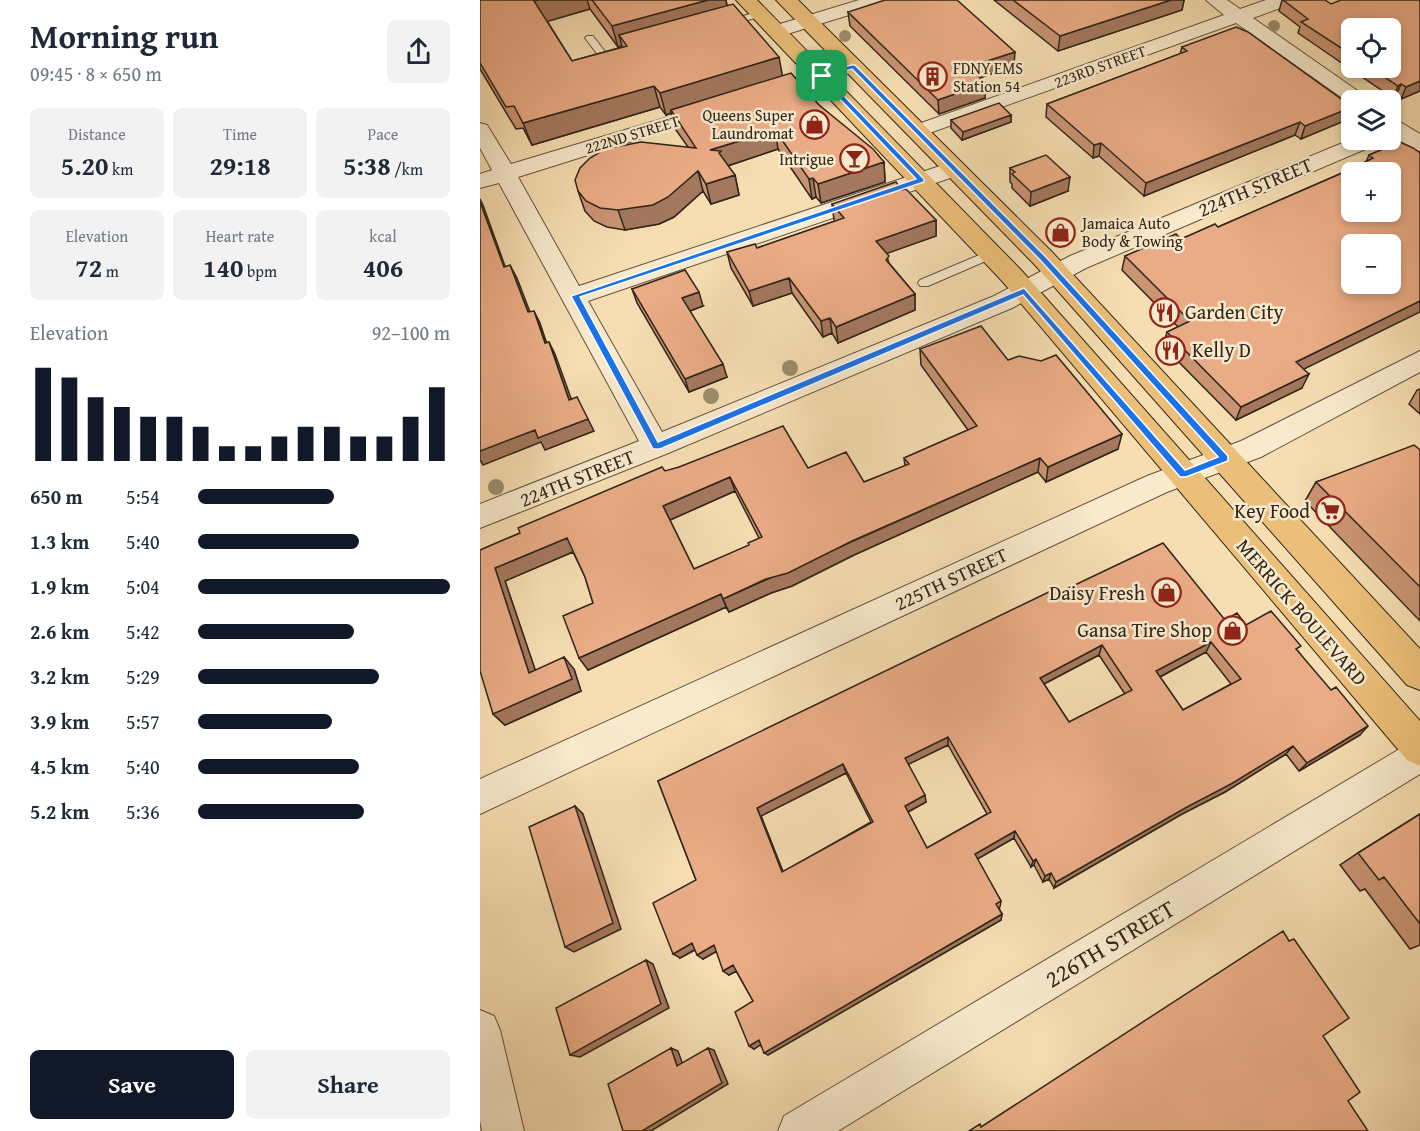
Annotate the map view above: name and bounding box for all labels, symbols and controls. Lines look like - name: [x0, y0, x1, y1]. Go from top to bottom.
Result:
- text: Morning run: [30, 12, 219, 60]
- map controls: [1341, 18, 1401, 294]
- button: locate: [1341, 18, 1401, 78]
- button: share: [387, 20, 450, 83]
- street label: 223RD STREET: [1050, 38, 1150, 94]
- pin: [796, 50, 847, 101]
- place label: FDNY EMS Station 54: [953, 56, 1023, 98]
- text: 09:45 · 8 × 650 m: [30, 59, 162, 88]
- icon: arrive: [805, 59, 838, 92]
- building icon: FDNY EMS Station 54: [916, 61, 948, 93]
- button: layers: [1341, 90, 1401, 150]
- place label: Queens Super Laundromat: [703, 103, 794, 145]
- street label: 222ND STREET: [582, 108, 682, 160]
- shop icon: Queens Super Laundromat: [799, 108, 831, 140]
- text: Distance: [68, 122, 126, 146]
- text: Time: [223, 122, 257, 146]
- text: Pace: [368, 122, 398, 146]
- bar icon: Intrigue: [839, 143, 871, 175]
- text: 5.20: [61, 146, 109, 185]
- text: 29:18: [209, 146, 271, 185]
- text: 5:38: [343, 146, 391, 185]
- place label: Intrigue: [779, 147, 834, 171]
- street label: 224TH STREET: [1193, 149, 1316, 224]
- text: km: [109, 157, 133, 181]
- text: /km: [391, 157, 423, 181]
- button: +: [1341, 162, 1401, 222]
- place label: Jamaica Auto Body & Towing: [1080, 211, 1183, 253]
- shop icon: Jamaica Auto Body & Towing: [1045, 216, 1077, 248]
- text: Elevation: [66, 224, 128, 248]
- text: Heart rate: [206, 224, 274, 248]
- text: kcal: [369, 224, 397, 248]
- button: −: [1341, 234, 1401, 294]
- text: 72: [75, 248, 102, 287]
- text: 140: [203, 248, 243, 287]
- text: 406: [363, 248, 403, 287]
- text: m: [102, 259, 119, 283]
- text: bpm: [243, 259, 277, 283]
- restaurant icon: Garden City: [1148, 296, 1180, 328]
- place label: Garden City: [1185, 297, 1284, 326]
- text: Elevation: [30, 318, 108, 347]
- text: 92–100 m: [372, 318, 450, 347]
- restaurant icon: Kelly D: [1155, 334, 1187, 366]
- place label: Kelly D: [1192, 335, 1251, 364]
- street label: 224TH STREET: [515, 441, 639, 514]
- text: 650 m: [30, 482, 83, 511]
- text: 5:54: [126, 482, 160, 511]
- supermarket icon: Key Food: [1315, 495, 1347, 527]
- place label: Key Food: [1234, 496, 1310, 525]
- text: 1.3 km: [30, 527, 89, 556]
- text: 5:40: [126, 527, 160, 556]
- street label: MERRICK BOULEVARD: [1230, 532, 1374, 691]
- street label: 225TH STREET: [890, 540, 1012, 617]
- text: 1.9 km: [30, 572, 89, 601]
- text: 5:04: [126, 572, 160, 601]
- shop icon: Daisy Fresh: [1150, 577, 1182, 609]
- place label: Daisy Fresh: [1049, 578, 1145, 607]
- shop icon: Gansa Tire Shop: [1217, 614, 1249, 646]
- place label: Gansa Tire Shop: [1077, 615, 1212, 644]
- text: 2.6 km: [30, 617, 89, 646]
- text: 5:42: [126, 617, 160, 646]
- text: 3.2 km: [30, 662, 89, 691]
- text: 5:29: [126, 662, 160, 691]
- text: 3.9 km: [30, 707, 89, 736]
- text: 5:57: [126, 707, 160, 736]
- text: 4.5 km: [30, 752, 89, 781]
- text: 5:40: [126, 752, 160, 781]
- text: 5.2 km: [30, 797, 89, 826]
- text: 5:36: [126, 797, 160, 826]
- street label: 226TH STREET: [1038, 891, 1181, 996]
- button: Save: [30, 1050, 234, 1119]
- button: Share: [246, 1050, 450, 1119]

